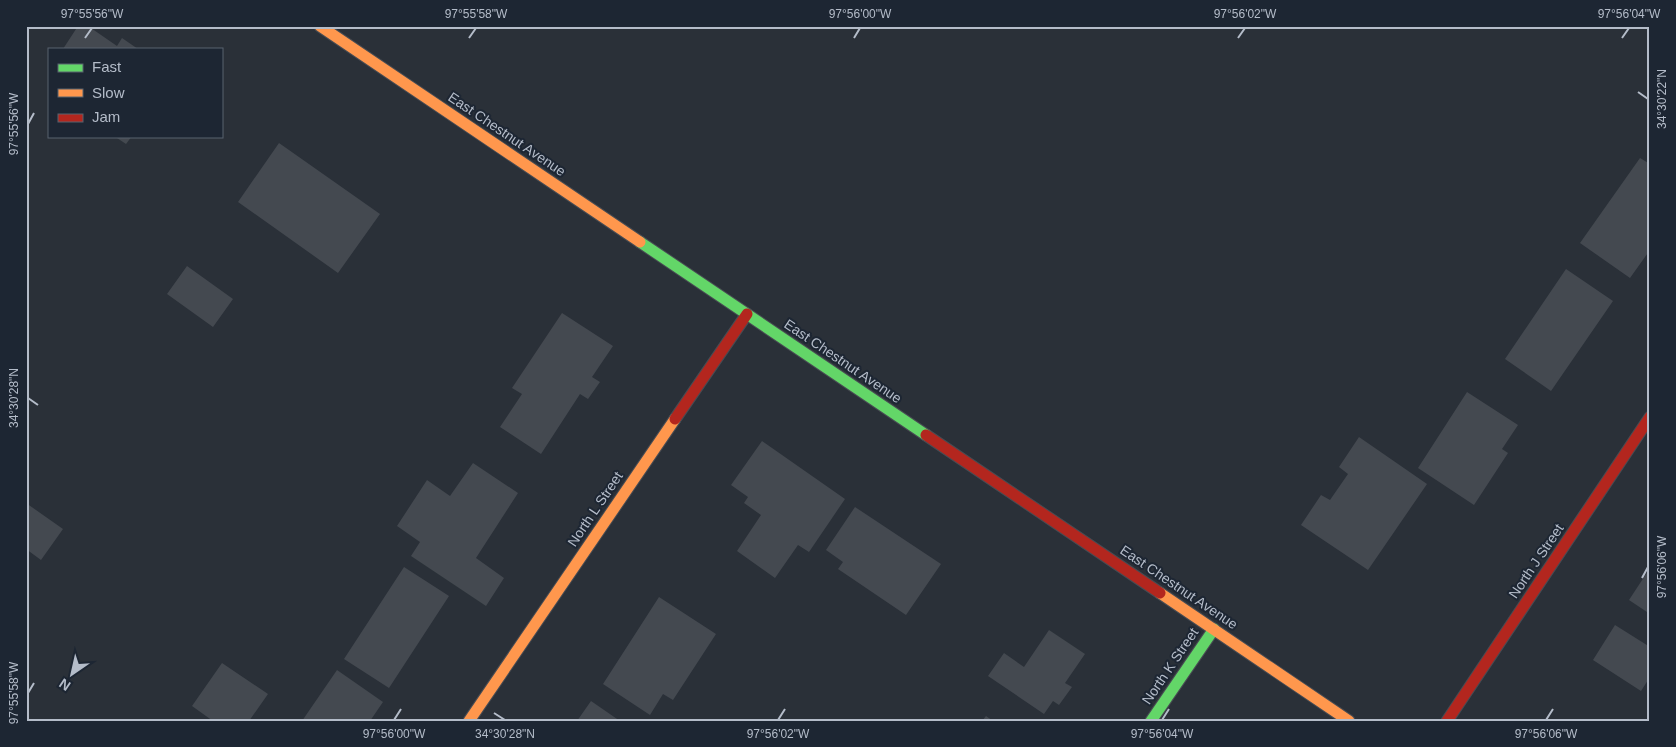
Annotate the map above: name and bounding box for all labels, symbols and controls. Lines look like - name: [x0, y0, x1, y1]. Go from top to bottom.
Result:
- text: 97°55'56"W: [61, 7, 124, 21]
- text: 97°55'58"W: [445, 7, 508, 21]
- text: 97°56'00"W: [829, 7, 892, 21]
- text: 97°56'02"W: [1214, 7, 1277, 21]
- text: 97°56'04"W: [1598, 7, 1661, 21]
- legend: [48, 48, 222, 138]
- text: Fast: [92, 58, 122, 75]
- text: 34°30'22"N: [1655, 69, 1669, 129]
- text: Slow: [92, 84, 125, 101]
- street label: East Chestnut Avenue: [445, 89, 569, 179]
- text: 97°55'56"W: [7, 92, 21, 155]
- text: Jam: [92, 108, 120, 125]
- street label: East Chestnut Avenue: [781, 316, 905, 406]
- text: 34°30'28"N: [7, 368, 21, 428]
- street label: North L Street: [564, 469, 626, 549]
- street label: North J Street: [1505, 521, 1567, 601]
- text: 97°56'06"W: [1655, 535, 1669, 598]
- street label: East Chestnut Avenue: [1117, 542, 1241, 632]
- street label: North K Street: [1139, 625, 1201, 707]
- north arrow: [48, 650, 98, 700]
- text: 97°55'58"W: [7, 661, 21, 724]
- text: N: [56, 675, 73, 694]
- text: 97°56'00"W: [363, 727, 426, 741]
- text: 34°30'28"N: [475, 727, 535, 741]
- text: 97°56'02"W: [747, 727, 810, 741]
- text: 97°56'04"W: [1131, 727, 1194, 741]
- text: 97°56'06"W: [1515, 727, 1578, 741]

